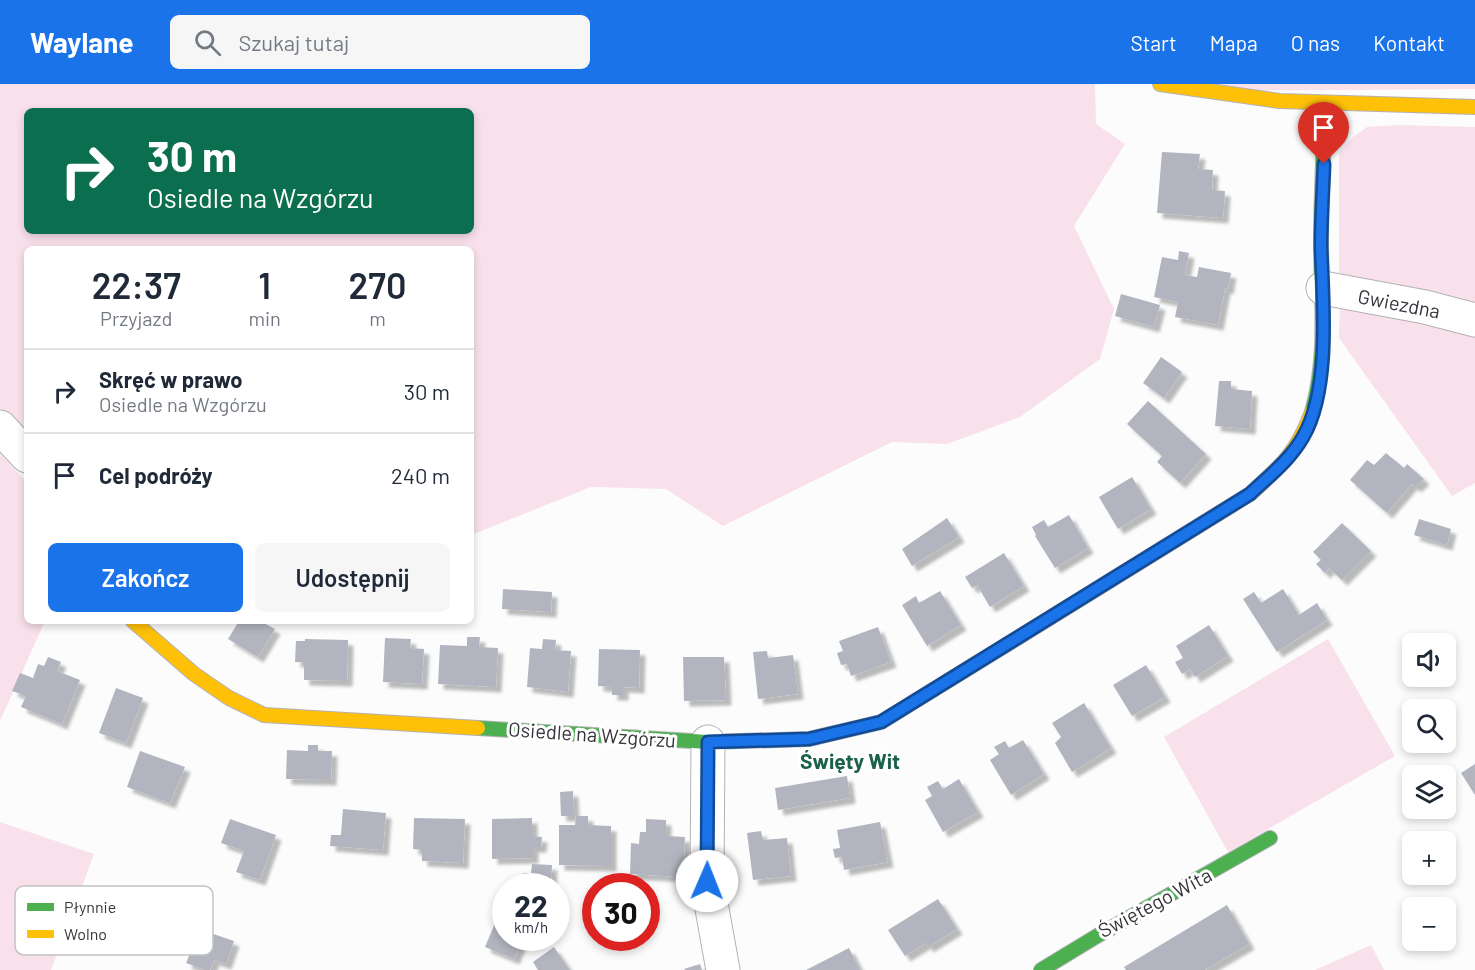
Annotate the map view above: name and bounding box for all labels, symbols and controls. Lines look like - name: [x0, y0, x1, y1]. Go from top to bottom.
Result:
- search box: [170, 15, 590, 69]
- text: Waylane: [30, 25, 134, 59]
- icon: search: [191, 26, 224, 59]
- text: Szukaj tutaj: [239, 29, 349, 55]
- text: Start: [1130, 30, 1177, 55]
- text: Mapa: [1210, 30, 1258, 55]
- text: O nas: [1291, 30, 1340, 55]
- text: Kontakt: [1373, 30, 1445, 55]
- pin: [1298, 102, 1349, 164]
- icon: arrive: [1307, 111, 1340, 144]
- text: 30 m: [147, 130, 237, 180]
- icon: right: [48, 132, 126, 210]
- text: Osiedle na Wzgórzu: [147, 181, 374, 213]
- text: 22:37: [92, 263, 181, 306]
- text: 1: [258, 263, 271, 306]
- text: 270: [348, 263, 406, 306]
- street label: Gwiezdna: [1356, 283, 1442, 323]
- text: Przyjazd: [100, 306, 172, 330]
- text: min: [248, 306, 281, 330]
- text: m: [369, 306, 386, 330]
- text: Skręć w prawo: [99, 366, 243, 392]
- icon: right: [48, 375, 81, 408]
- text: 30 m: [404, 378, 450, 404]
- text: Osiedle na Wzgórzu: [99, 392, 267, 416]
- icon: arrive: [48, 459, 81, 492]
- text: Cel podróży: [99, 462, 213, 488]
- text: 240 m: [391, 462, 450, 488]
- button: Zakończ: [48, 543, 243, 612]
- button: Udostępnij: [255, 543, 450, 612]
- map controls: [1402, 633, 1456, 951]
- button: sound: [1402, 633, 1456, 687]
- button: search: [1402, 699, 1456, 753]
- street label: Osiedle na Wzgórzu: [508, 716, 677, 752]
- district label: Święty Wit: [800, 748, 900, 773]
- button: layers: [1402, 765, 1456, 819]
- button: +: [1402, 831, 1456, 885]
- position arrow: [675, 849, 739, 913]
- street label: Świętego Wita: [1094, 862, 1215, 942]
- speed limit sign: 30: [582, 873, 660, 951]
- legend: [15, 886, 213, 955]
- text: 22: [514, 887, 548, 923]
- text: Płynnie: [64, 897, 116, 916]
- button: −: [1402, 897, 1456, 951]
- text: km/h: [514, 918, 548, 936]
- text: Wolno: [64, 924, 107, 943]

